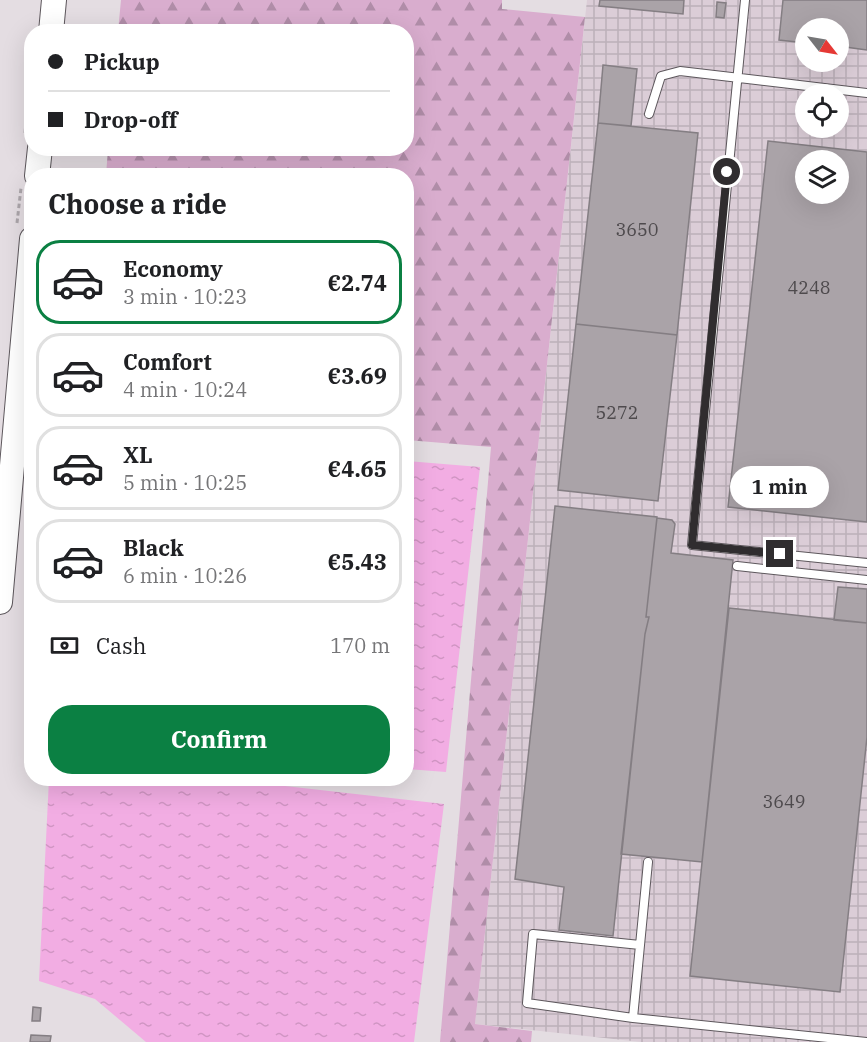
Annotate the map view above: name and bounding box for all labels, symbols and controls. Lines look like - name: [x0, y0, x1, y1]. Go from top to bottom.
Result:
- north arrow: [795, 18, 849, 72]
- map controls: [795, 18, 849, 204]
- text: Pickup: [84, 47, 160, 76]
- button: locate: [795, 84, 849, 138]
- text: Drop-off: [84, 105, 178, 134]
- button: layers: [795, 150, 849, 204]
- route start: [713, 158, 740, 185]
- text: Choose a ride: [48, 186, 227, 221]
- house number: 3650: [615, 218, 659, 241]
- text: Economy: [123, 254, 223, 283]
- icon: car: [51, 255, 105, 309]
- text: €2.74: [328, 268, 387, 297]
- house number: 4248: [787, 276, 831, 299]
- text: 3 min · 10:23: [123, 283, 247, 310]
- text: Comfort: [123, 347, 212, 376]
- icon: car: [51, 348, 105, 402]
- text: €3.69: [328, 361, 387, 390]
- text: 4 min · 10:24: [123, 376, 247, 403]
- house number: 5272: [595, 401, 639, 424]
- text: XL: [123, 440, 153, 469]
- icon: car: [51, 441, 105, 495]
- text: €4.65: [328, 454, 387, 483]
- callout: 1 min: [730, 467, 830, 509]
- text: 5 min · 10:25: [123, 469, 247, 496]
- text: 1 min: [752, 473, 808, 500]
- text: Black: [123, 533, 184, 562]
- icon: car: [51, 534, 105, 588]
- route end: [766, 540, 793, 567]
- text: €5.43: [328, 547, 387, 576]
- text: 6 min · 10:26: [123, 562, 247, 589]
- icon: cash: [48, 629, 81, 662]
- text: Cash: [96, 631, 147, 660]
- text: 170 m: [330, 632, 390, 659]
- button: Confirm: [48, 705, 390, 774]
- house number: 3649: [762, 790, 806, 813]

